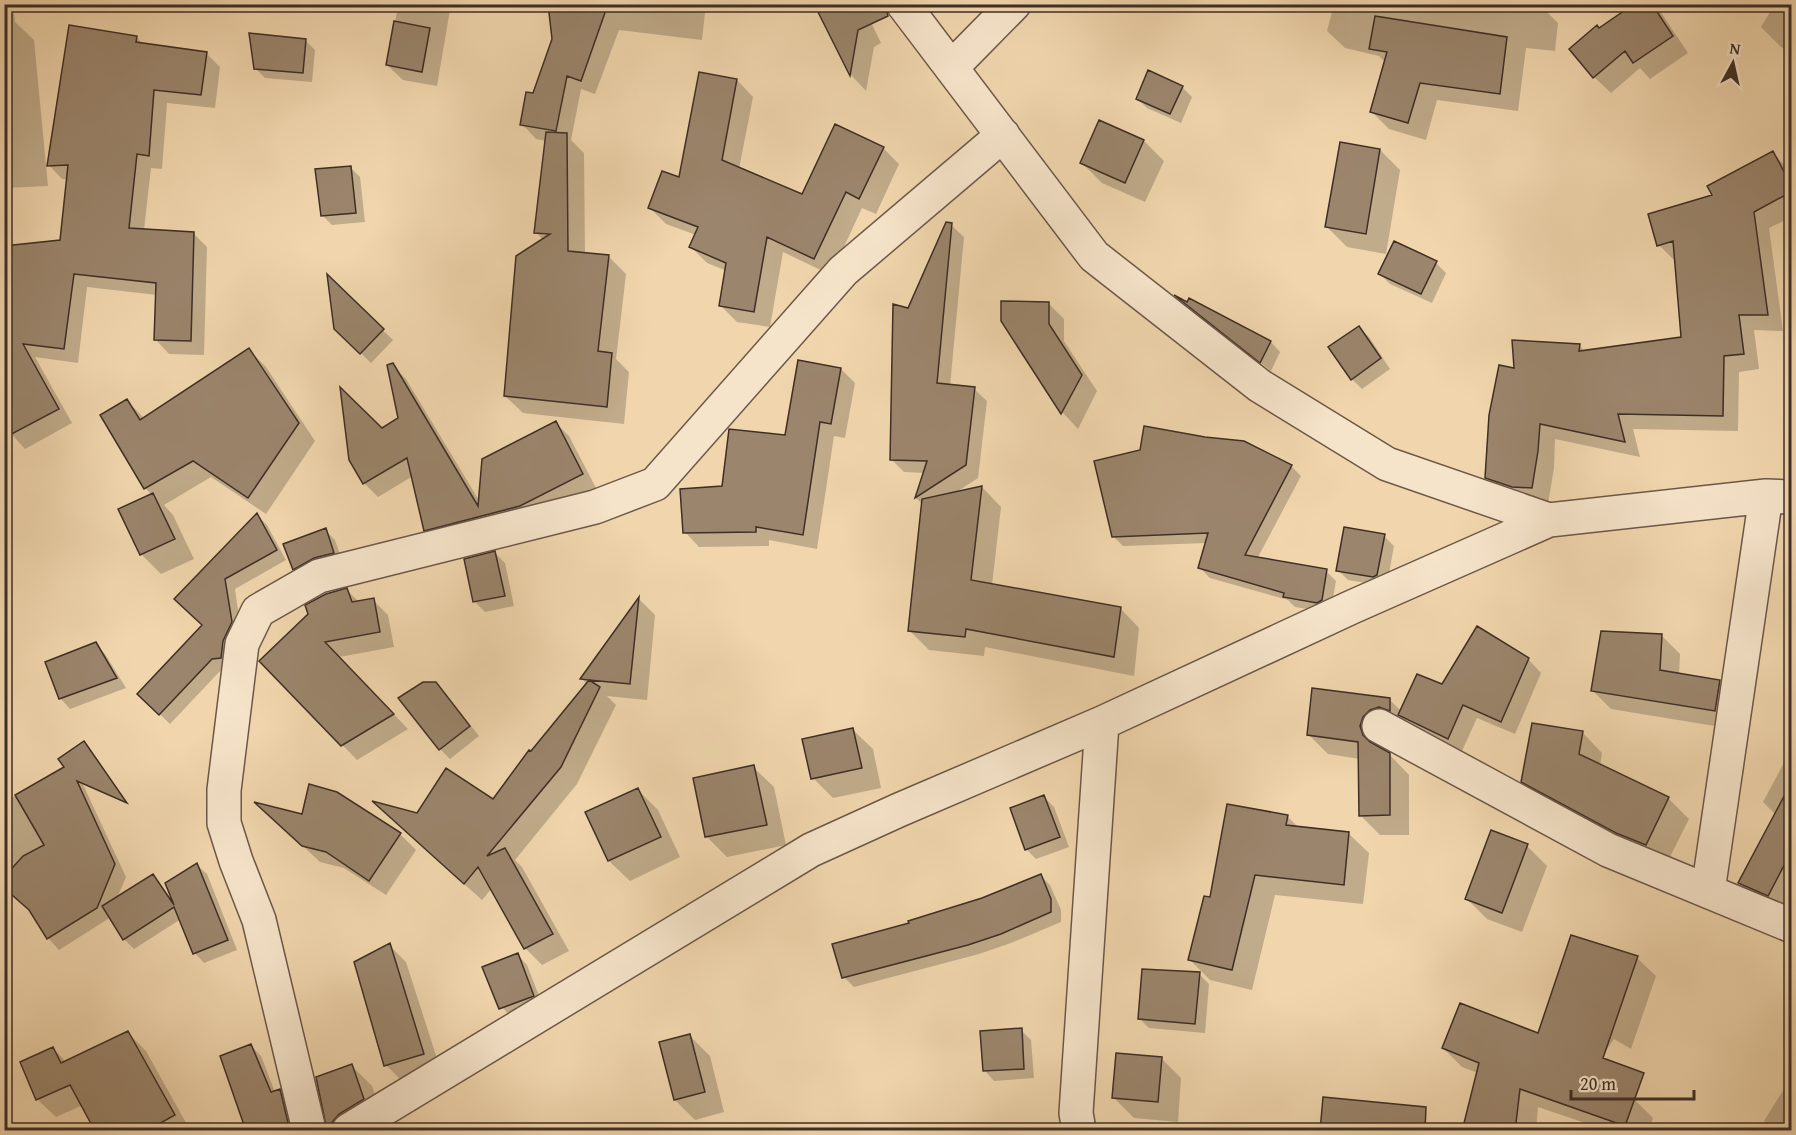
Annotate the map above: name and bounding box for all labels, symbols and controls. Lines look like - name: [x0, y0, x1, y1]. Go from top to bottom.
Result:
- north arrow: [1703, 33, 1763, 93]
- text: N: [1728, 36, 1742, 61]
- scale bar: [1571, 1063, 1694, 1101]
- text: 20 m: [1580, 1070, 1616, 1097]

